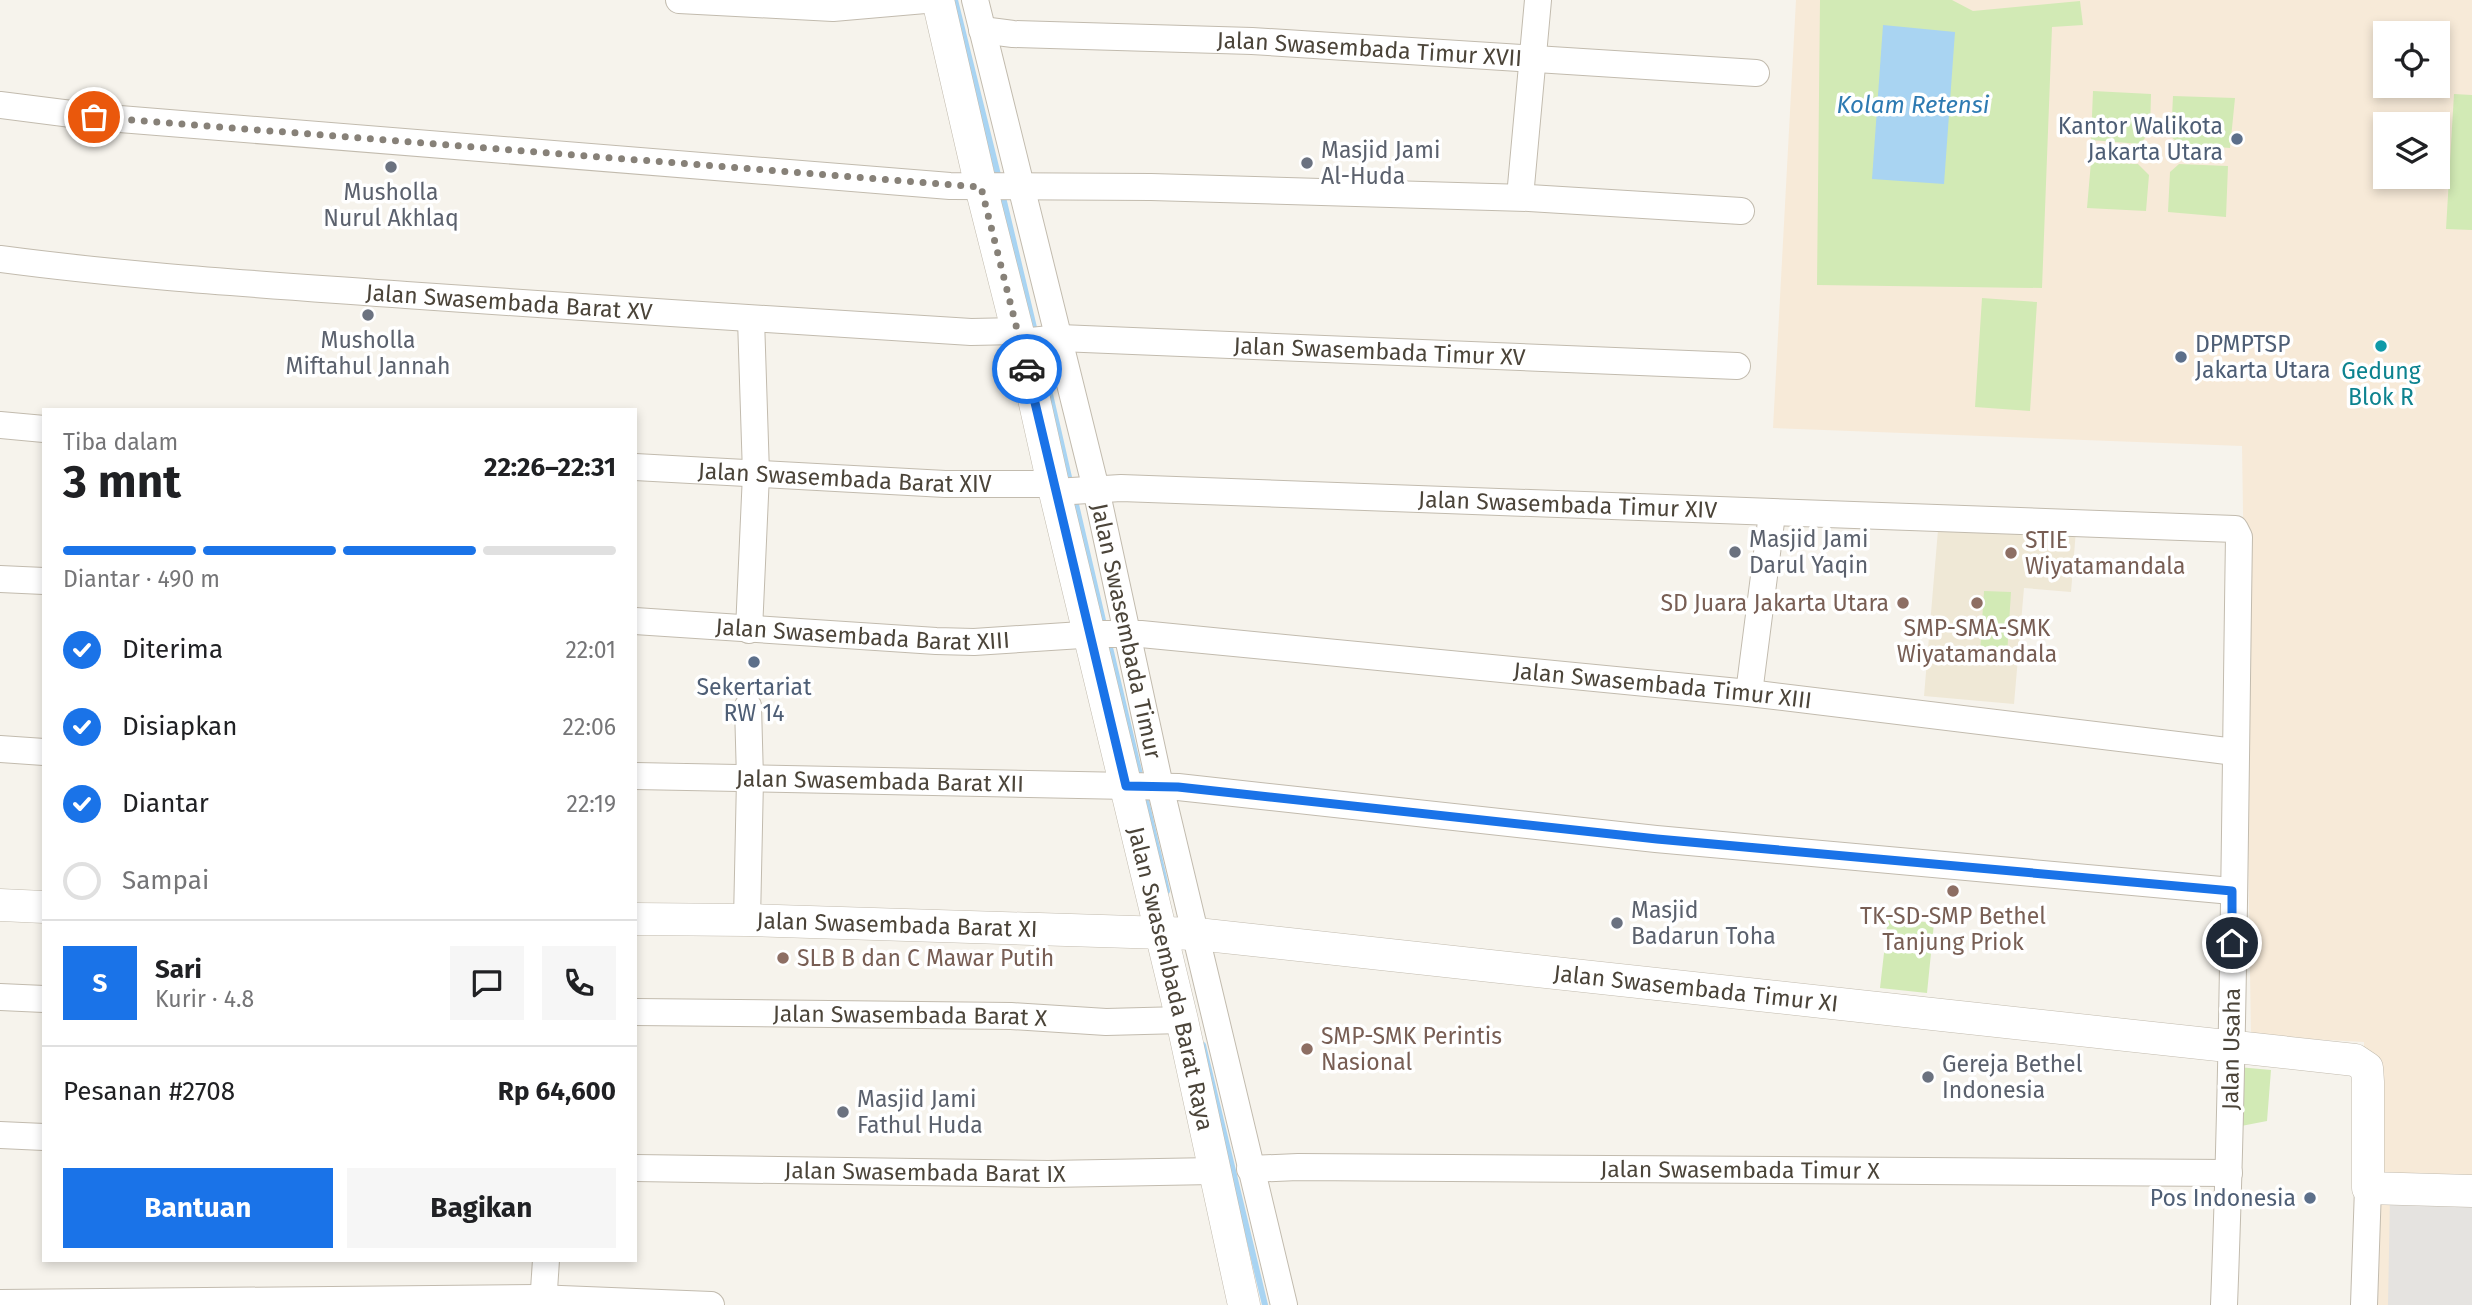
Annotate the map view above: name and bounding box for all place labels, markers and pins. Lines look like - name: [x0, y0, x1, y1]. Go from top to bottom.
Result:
- pin: [64, 87, 124, 147]
- place label: Kantor Walikota Jakarta Utara: [2058, 112, 2223, 166]
- marker: Kantor Walikota Jakarta Utara: [2229, 131, 2245, 147]
- place label: Masjid Jami Al-Huda: [1321, 136, 1440, 190]
- marker: Masjid Jami Al-Huda: [1299, 155, 1315, 171]
- marker: Musholla Nurul Akhlaq: [383, 159, 399, 175]
- place label: Musholla Nurul Akhlaq: [323, 178, 459, 232]
- marker: Musholla Miftahul Jannah: [360, 307, 376, 323]
- place label: Musholla Miftahul Jannah: [286, 326, 450, 380]
- place label: DPMPTSP Jakarta Utara: [2195, 330, 2331, 384]
- marker: Gedung Blok R: [2373, 338, 2389, 354]
- marker: DPMPTSP Jakarta Utara: [2173, 349, 2189, 365]
- place label: Gedung Blok R: [2341, 357, 2421, 411]
- place label: Masjid Jami Darul Yaqin: [1749, 525, 1868, 579]
- place label: STIE Wiyatamandala: [2025, 526, 2185, 580]
- marker: Masjid Jami Darul Yaqin: [1727, 544, 1743, 560]
- marker: STIE Wiyatamandala: [2003, 545, 2019, 561]
- place label: SD Juara Jakarta Utara: [1660, 589, 1889, 617]
- marker: SD Juara Jakarta Utara: [1895, 595, 1911, 611]
- marker: SMP-SMA-SMK Wiyatamandala: [1969, 595, 1985, 611]
- place label: SMP-SMA-SMK Wiyatamandala: [1897, 614, 2057, 668]
- marker: Sekertariat RW 14: [746, 654, 762, 670]
- place label: Sekertariat RW 14: [697, 673, 812, 727]
- marker: TK-SD-SMP Bethel Tanjung Priok: [1945, 883, 1961, 899]
- place label: Masjid Badarun Toha: [1631, 896, 1776, 950]
- place label: TK-SD-SMP Bethel Tanjung Priok: [1860, 902, 2046, 956]
- pin: [2202, 913, 2262, 973]
- marker: Masjid Badarun Toha: [1609, 915, 1625, 931]
- place label: SLB B dan C Mawar Putih: [797, 944, 1054, 972]
- marker: SLB B dan C Mawar Putih: [775, 950, 791, 966]
- place label: SMP-SMK Perintis Nasional: [1321, 1022, 1502, 1076]
- marker: SMP-SMK Perintis Nasional: [1299, 1041, 1315, 1057]
- place label: Gereja Bethel Indonesia: [1942, 1050, 2083, 1104]
- marker: Gereja Bethel Indonesia: [1920, 1069, 1936, 1085]
- place label: Masjid Jami Fathul Huda: [857, 1085, 983, 1139]
- marker: Masjid Jami Fathul Huda: [835, 1104, 851, 1120]
- place label: Pos Indonesia: [2150, 1184, 2296, 1212]
- marker: Pos Indonesia: [2302, 1190, 2318, 1206]

